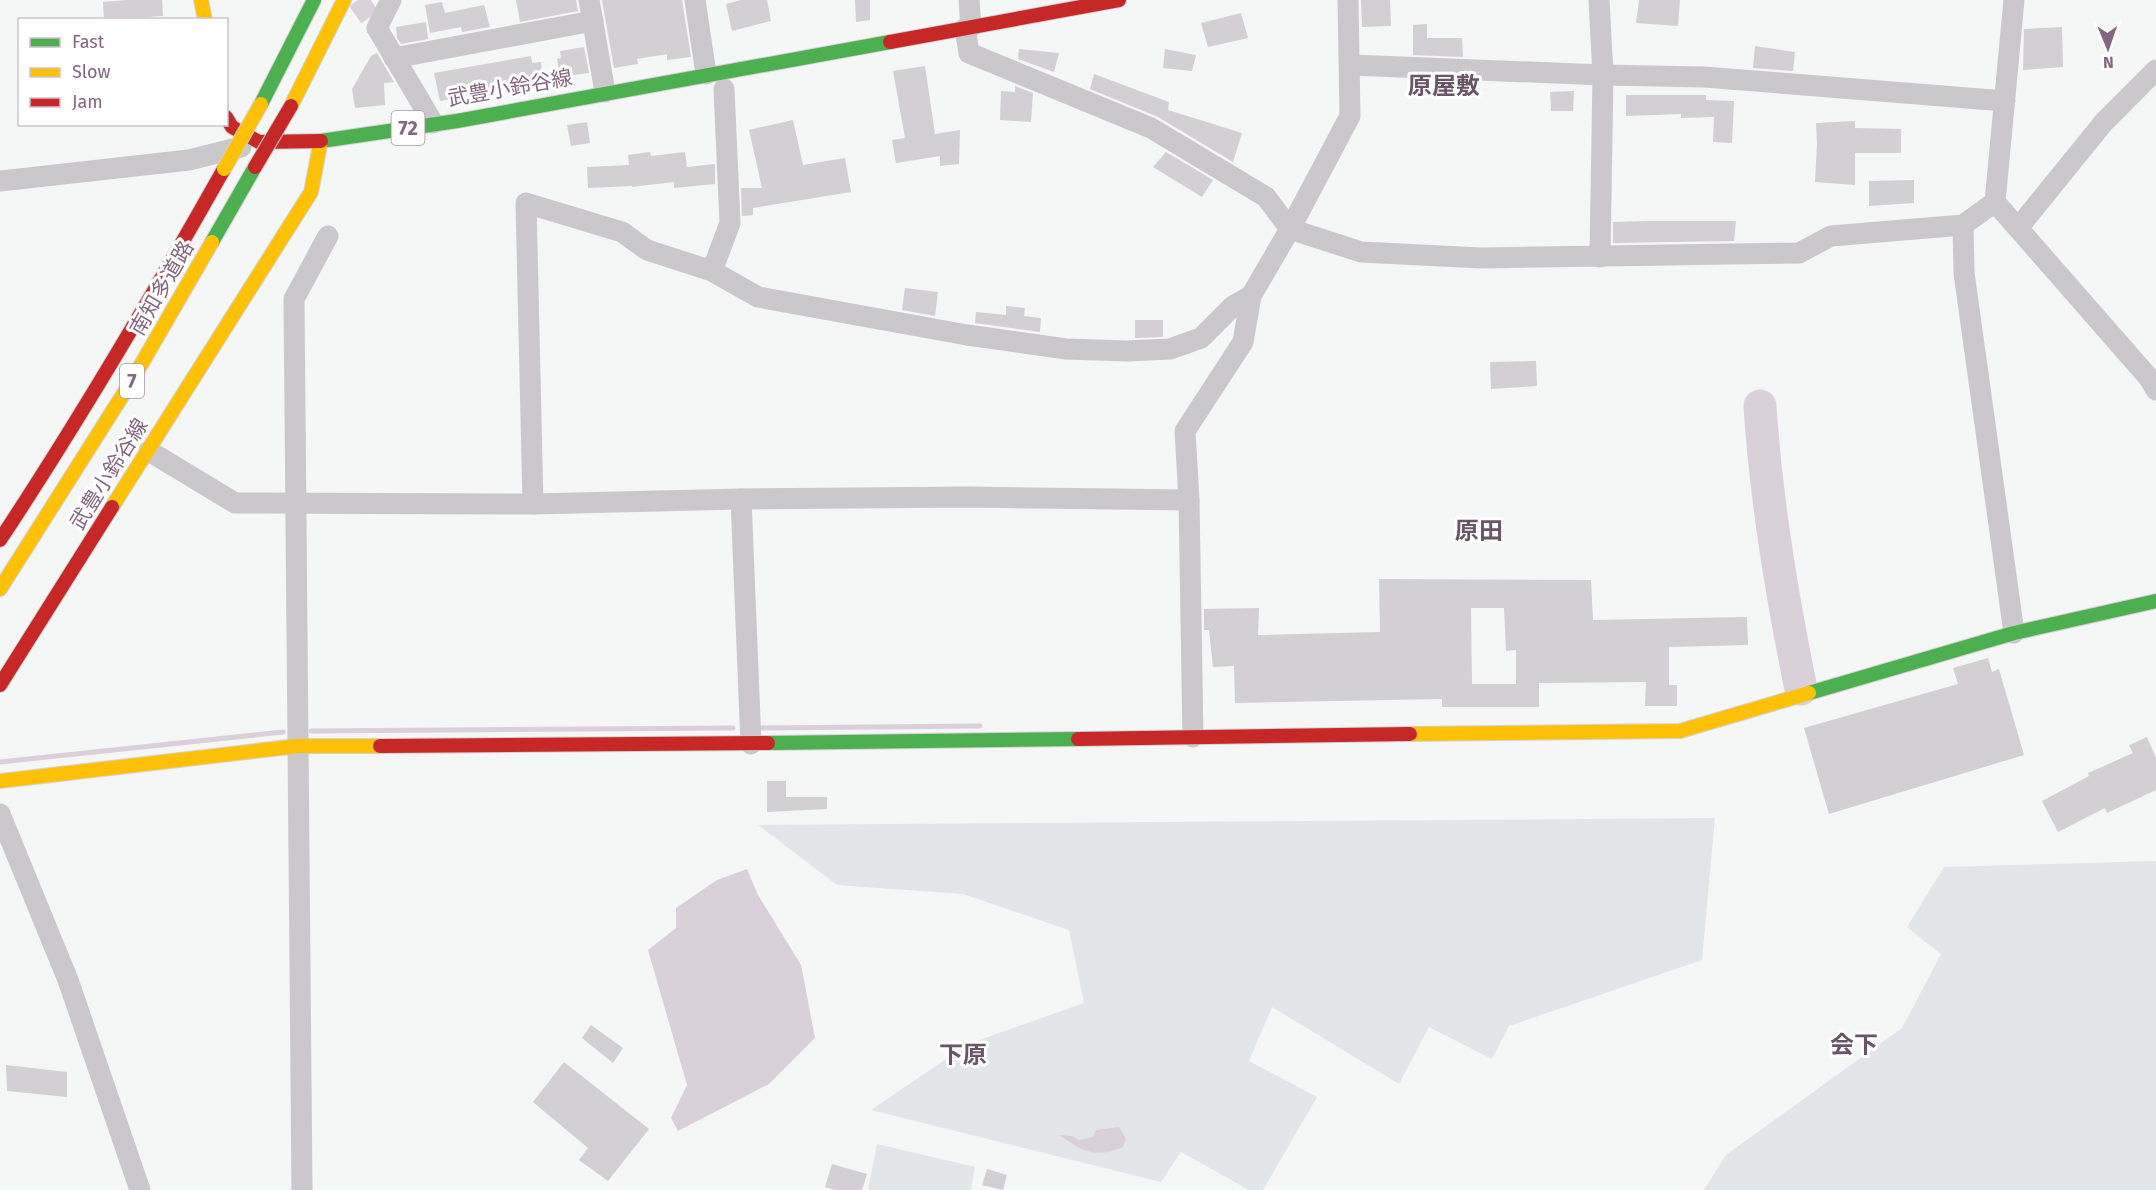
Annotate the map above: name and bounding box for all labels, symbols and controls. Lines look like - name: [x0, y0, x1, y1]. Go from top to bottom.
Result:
- legend: [18, 18, 228, 126]
- north arrow: [2078, 18, 2138, 78]
- text: Fast: [72, 31, 105, 53]
- text: N: [2103, 53, 2114, 72]
- text: Slow: [72, 61, 111, 83]
- street label: 武豊小鈴谷線: [446, 64, 574, 112]
- district label: 原屋敷: [1408, 72, 1480, 100]
- text: Jam: [72, 91, 103, 113]
- road number: 72: [392, 111, 424, 145]
- street label: 南知多道路: [124, 236, 200, 340]
- road number: 7: [120, 364, 144, 398]
- street label: 武豊小鈴谷線: [65, 414, 153, 534]
- district label: 原田: [1455, 517, 1503, 545]
- district label: 会下: [1830, 1031, 1878, 1059]
- district label: 下原: [939, 1041, 987, 1069]

